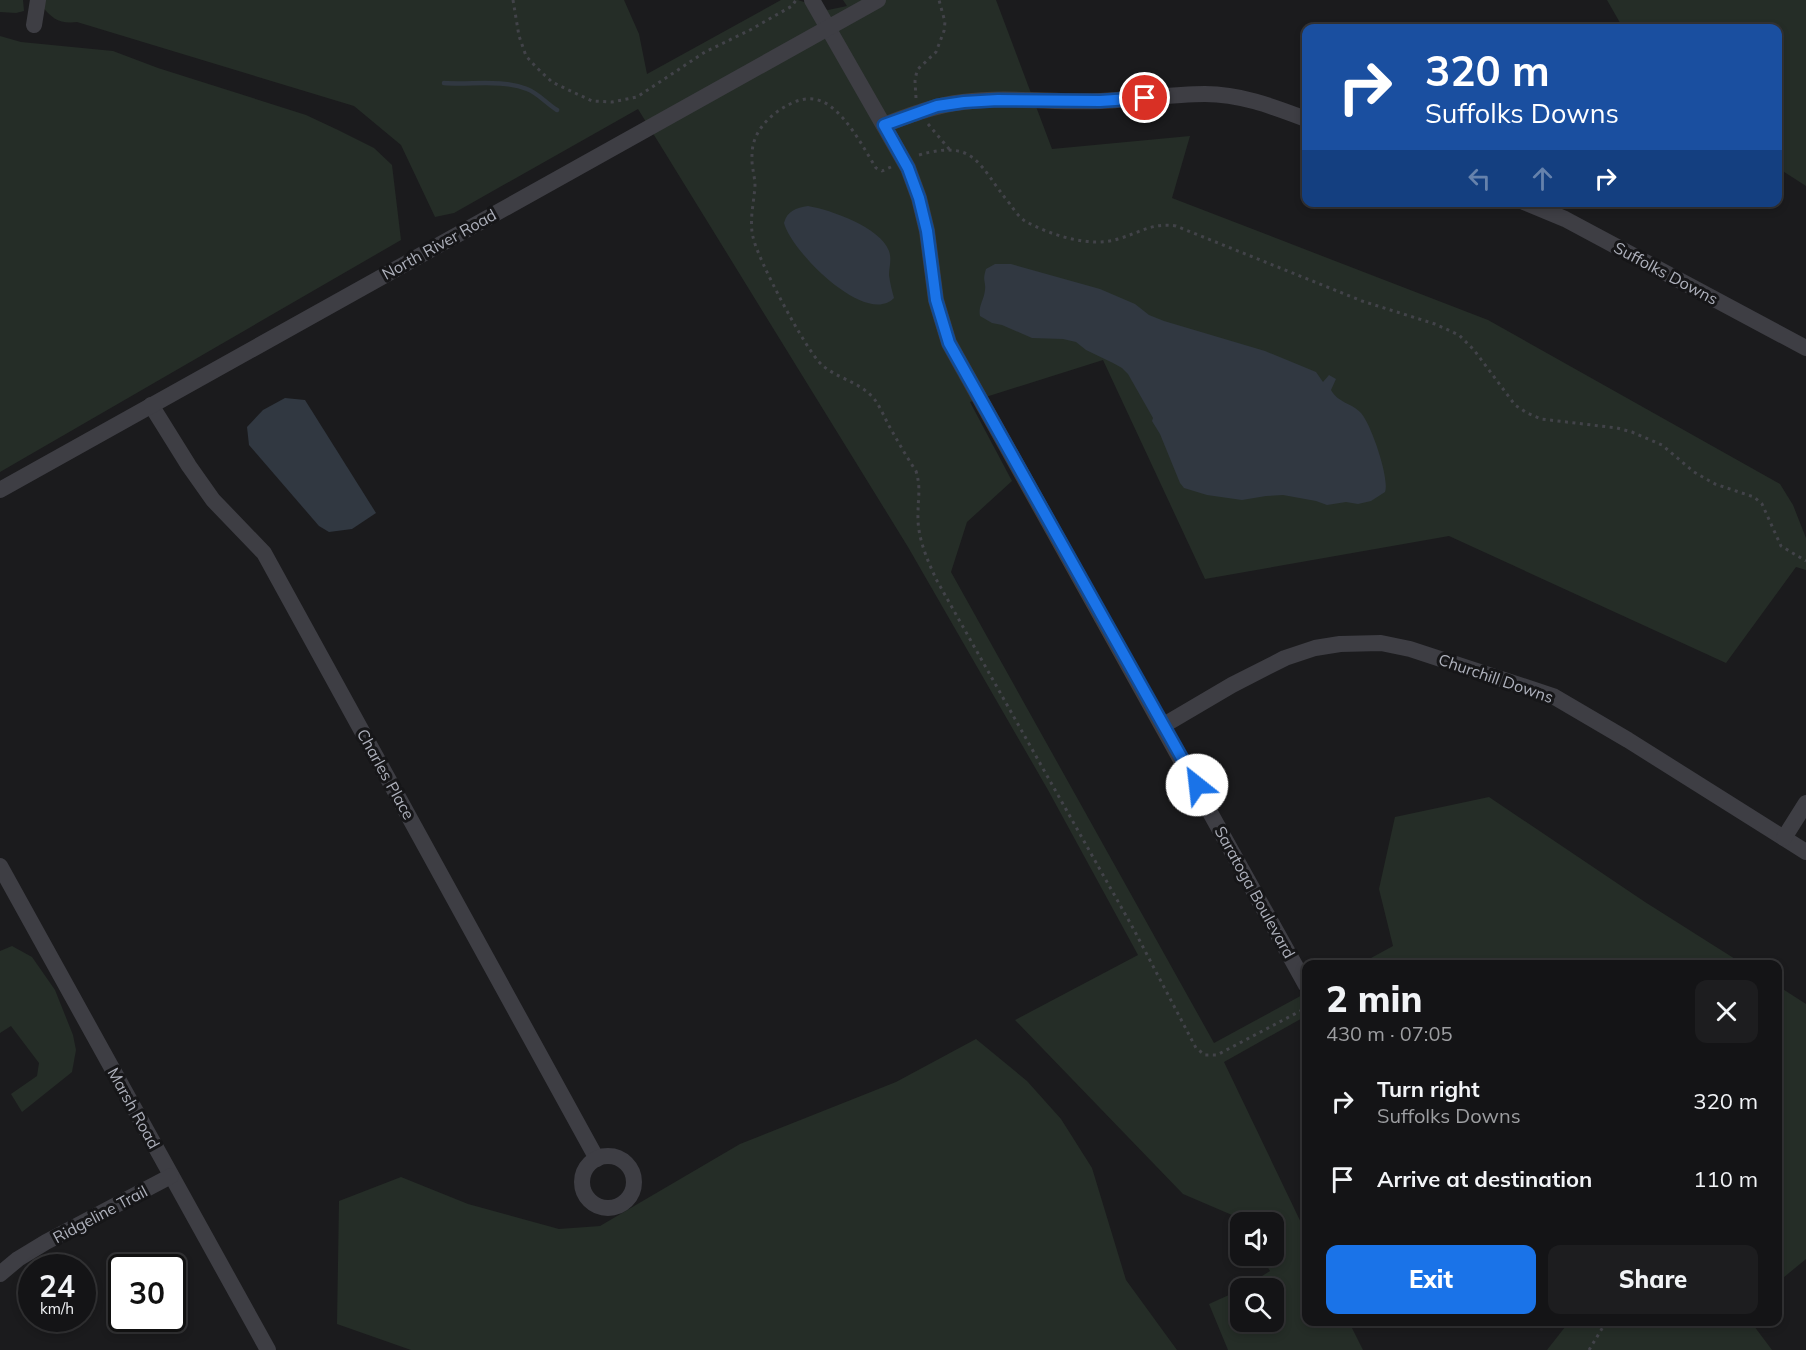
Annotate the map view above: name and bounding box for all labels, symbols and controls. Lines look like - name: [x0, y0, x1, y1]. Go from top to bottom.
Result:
- text: 320 m: [1425, 44, 1550, 97]
- icon: right: [1326, 48, 1404, 126]
- pin: [1119, 72, 1170, 123]
- icon: arrive: [1128, 81, 1161, 114]
- text: Suffolks Downs: [1425, 96, 1619, 130]
- icon: left: [1463, 162, 1496, 195]
- icon: ahead: [1526, 162, 1559, 195]
- icon: right: [1589, 162, 1622, 195]
- street label: North River Road: [378, 204, 500, 284]
- street label: Suffolks Downs: [1611, 237, 1721, 309]
- street label: Churchill Downs: [1436, 649, 1556, 707]
- street label: Charles Place: [353, 725, 419, 823]
- position arrow: [1165, 753, 1229, 817]
- street label: Saratoga Boulevard: [1210, 822, 1300, 962]
- text: 2 min: [1326, 976, 1422, 1021]
- button: close: [1695, 980, 1758, 1043]
- text: 430 m · 07:05: [1326, 1021, 1452, 1046]
- street label: Marsh Road: [103, 1064, 165, 1152]
- text: Turn right: [1377, 1075, 1480, 1103]
- icon: right: [1326, 1085, 1359, 1118]
- text: 320 m: [1693, 1087, 1758, 1115]
- text: Suffolks Downs: [1377, 1103, 1521, 1128]
- icon: arrive: [1326, 1163, 1359, 1196]
- text: Arrive at destination: [1377, 1165, 1592, 1193]
- text: 110 m: [1693, 1165, 1758, 1193]
- street label: Ridgeline Trail: [49, 1181, 151, 1247]
- map controls: [1230, 1212, 1284, 1332]
- button: sound: [1230, 1212, 1284, 1266]
- button: Exit: [1326, 1245, 1536, 1314]
- button: Share: [1548, 1245, 1758, 1314]
- speed limit sign: 30: [108, 1254, 186, 1332]
- text: 24: [39, 1267, 75, 1305]
- button: search: [1230, 1278, 1284, 1332]
- text: km/h: [40, 1299, 74, 1318]

